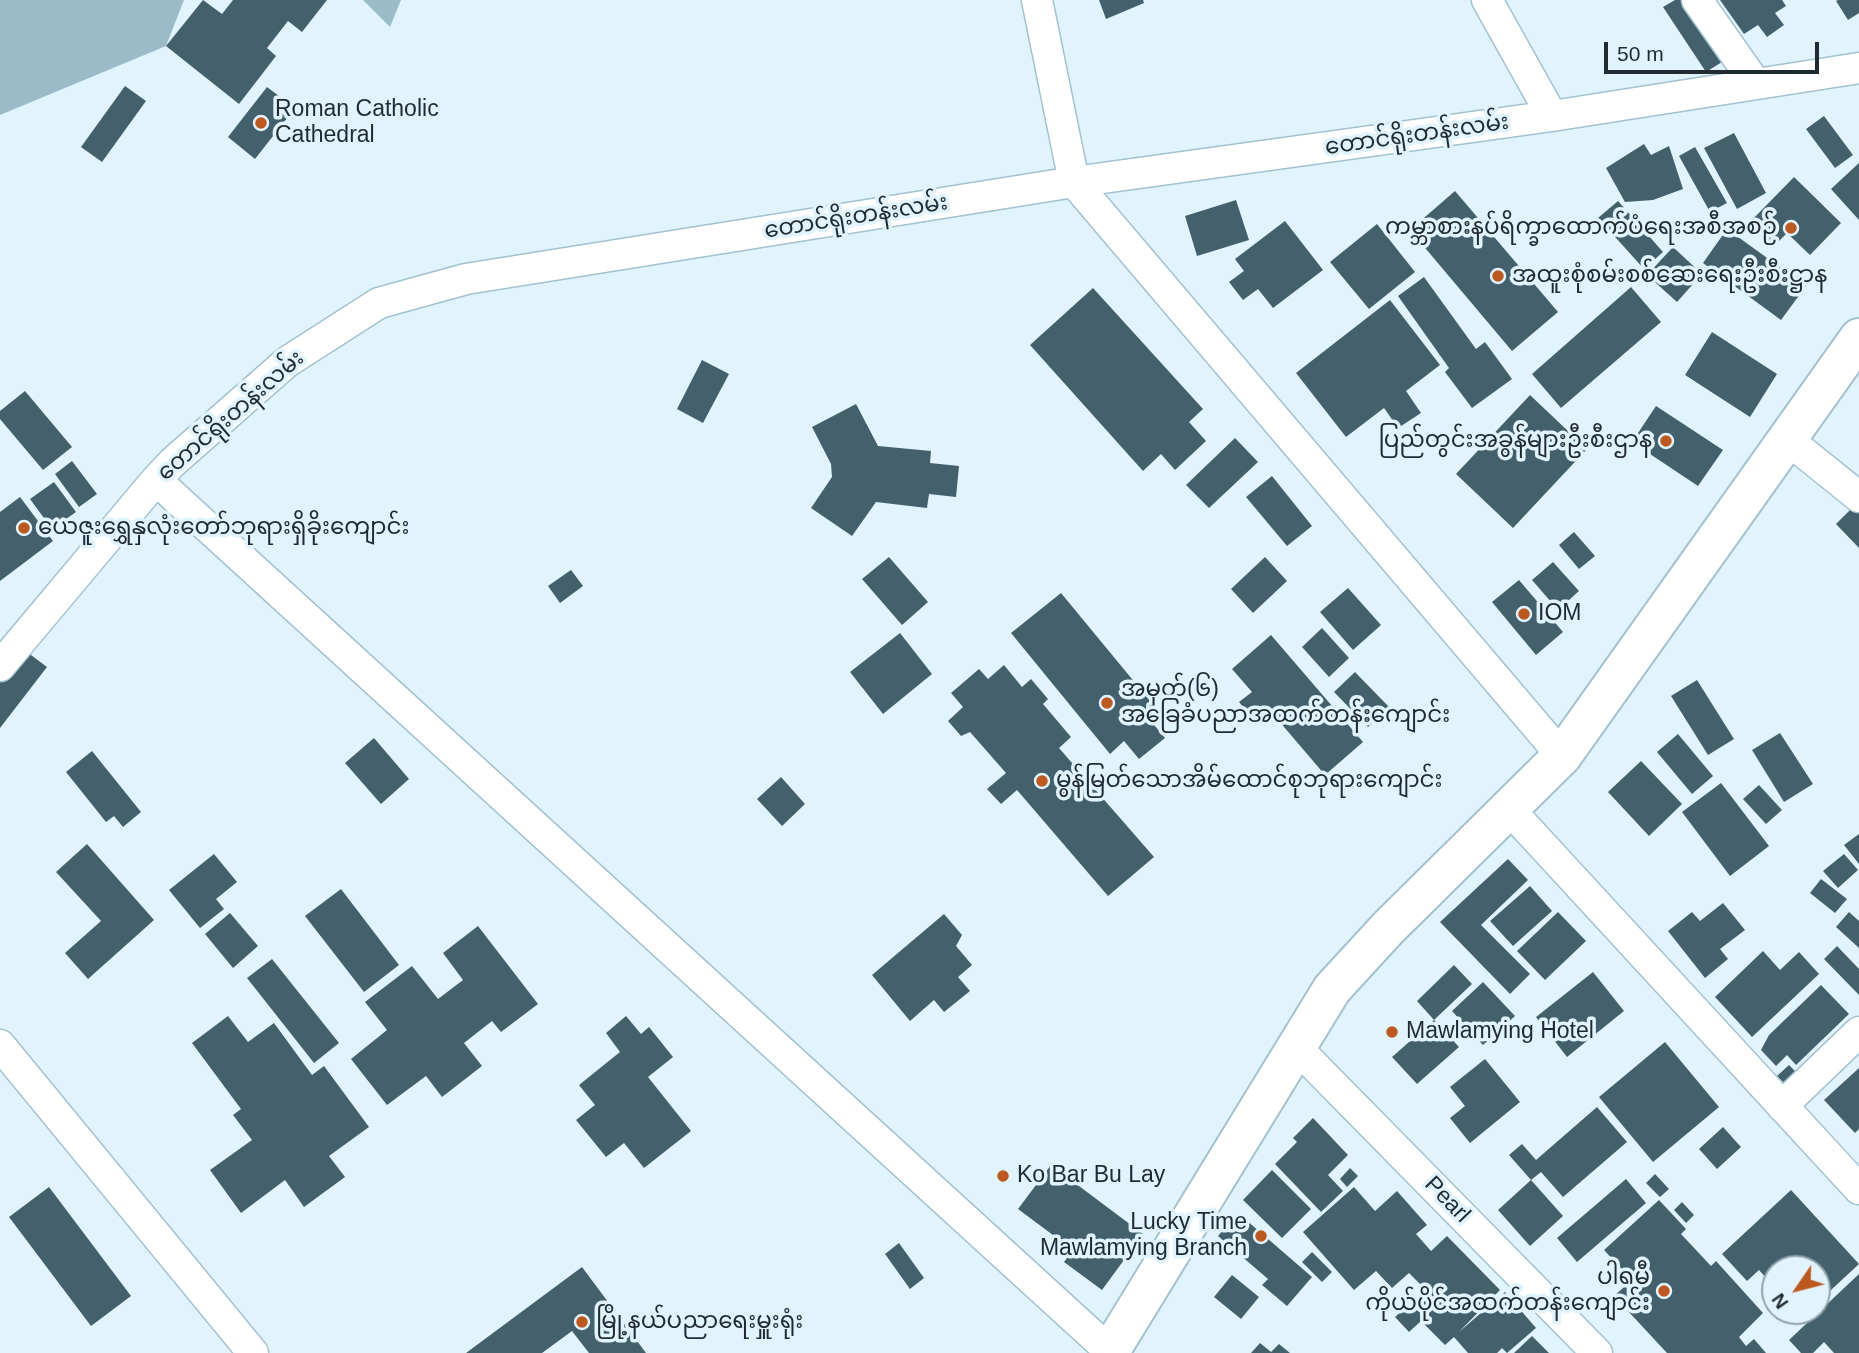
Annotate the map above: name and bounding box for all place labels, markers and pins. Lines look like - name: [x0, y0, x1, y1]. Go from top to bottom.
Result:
- place label: Roman Catholic Cathedral: [275, 96, 439, 150]
- marker: Roman Catholic Cathedral: [253, 115, 269, 131]
- place label: ကမ္ဘာစားနပ်ရိက္ခာထောက်ပံရေးအစီအစဉ်: [1385, 214, 1777, 242]
- marker: ကမ္ဘာစားနပ်ရိက္ခာထောက်ပံရေးအစီအစဉ်: [1783, 220, 1799, 236]
- place label: အထူးစုံစမ်းစစ်ဆေးရေးဦးစီးဋ္ဌာန: [1512, 262, 1827, 290]
- marker: အထူးစုံစမ်းစစ်ဆေးရေးဦးစီးဋ္ဌာန: [1490, 268, 1506, 284]
- place label: ပြည်တွင်းအခွန်များဦးစီးဌာန: [1378, 427, 1652, 455]
- marker: ပြည်တွင်းအခွန်များဦးစီးဌာန: [1658, 433, 1674, 449]
- place label: ယေဇူးရွှေနှလုံးတော်ဘုရားရှိခိုးကျောင်း: [38, 514, 409, 542]
- marker: ယေဇူးရွှေနှလုံးတော်ဘုရားရှိခိုးကျောင်း: [16, 520, 32, 536]
- place label: IOM: [1538, 600, 1581, 628]
- marker: IOM: [1516, 606, 1532, 622]
- place label: အမှတ်(၆) အခြေခံပညာအထက်တန်းကျောင်း: [1121, 676, 1450, 730]
- marker: အမှတ်(၆) အခြေခံပညာအထက်တန်းကျောင်း: [1099, 695, 1115, 711]
- place label: မွန်မြတ်သောအိမ်ထောင်စုဘုရားကျောင်း: [1056, 767, 1443, 795]
- marker: မွန်မြတ်သောအိမ်ထောင်စုဘုရားကျောင်း: [1034, 773, 1050, 789]
- place label: Mawlamying Hotel: [1406, 1018, 1594, 1046]
- marker: Mawlamying Hotel: [1384, 1024, 1400, 1040]
- place label: Ko Bar Bu Lay: [1017, 1162, 1165, 1190]
- marker: Ko Bar Bu Lay: [995, 1168, 1011, 1184]
- place label: Lucky Time Mawlamying Branch: [1040, 1209, 1247, 1263]
- marker: Lucky Time Mawlamying Branch: [1253, 1228, 1269, 1244]
- place label: ပါရမီ ကိုယ်ပိုင်အထက်တန်းကျောင်း: [1365, 1264, 1650, 1318]
- marker: ပါရမီ ကိုယ်ပိုင်အထက်တန်းကျောင်း: [1656, 1283, 1672, 1299]
- place label: မြို့နယ်ပညာရေးမှူးရုံး: [596, 1308, 803, 1336]
- marker: မြို့နယ်ပညာရေးမှူးရုံး: [574, 1314, 590, 1330]

